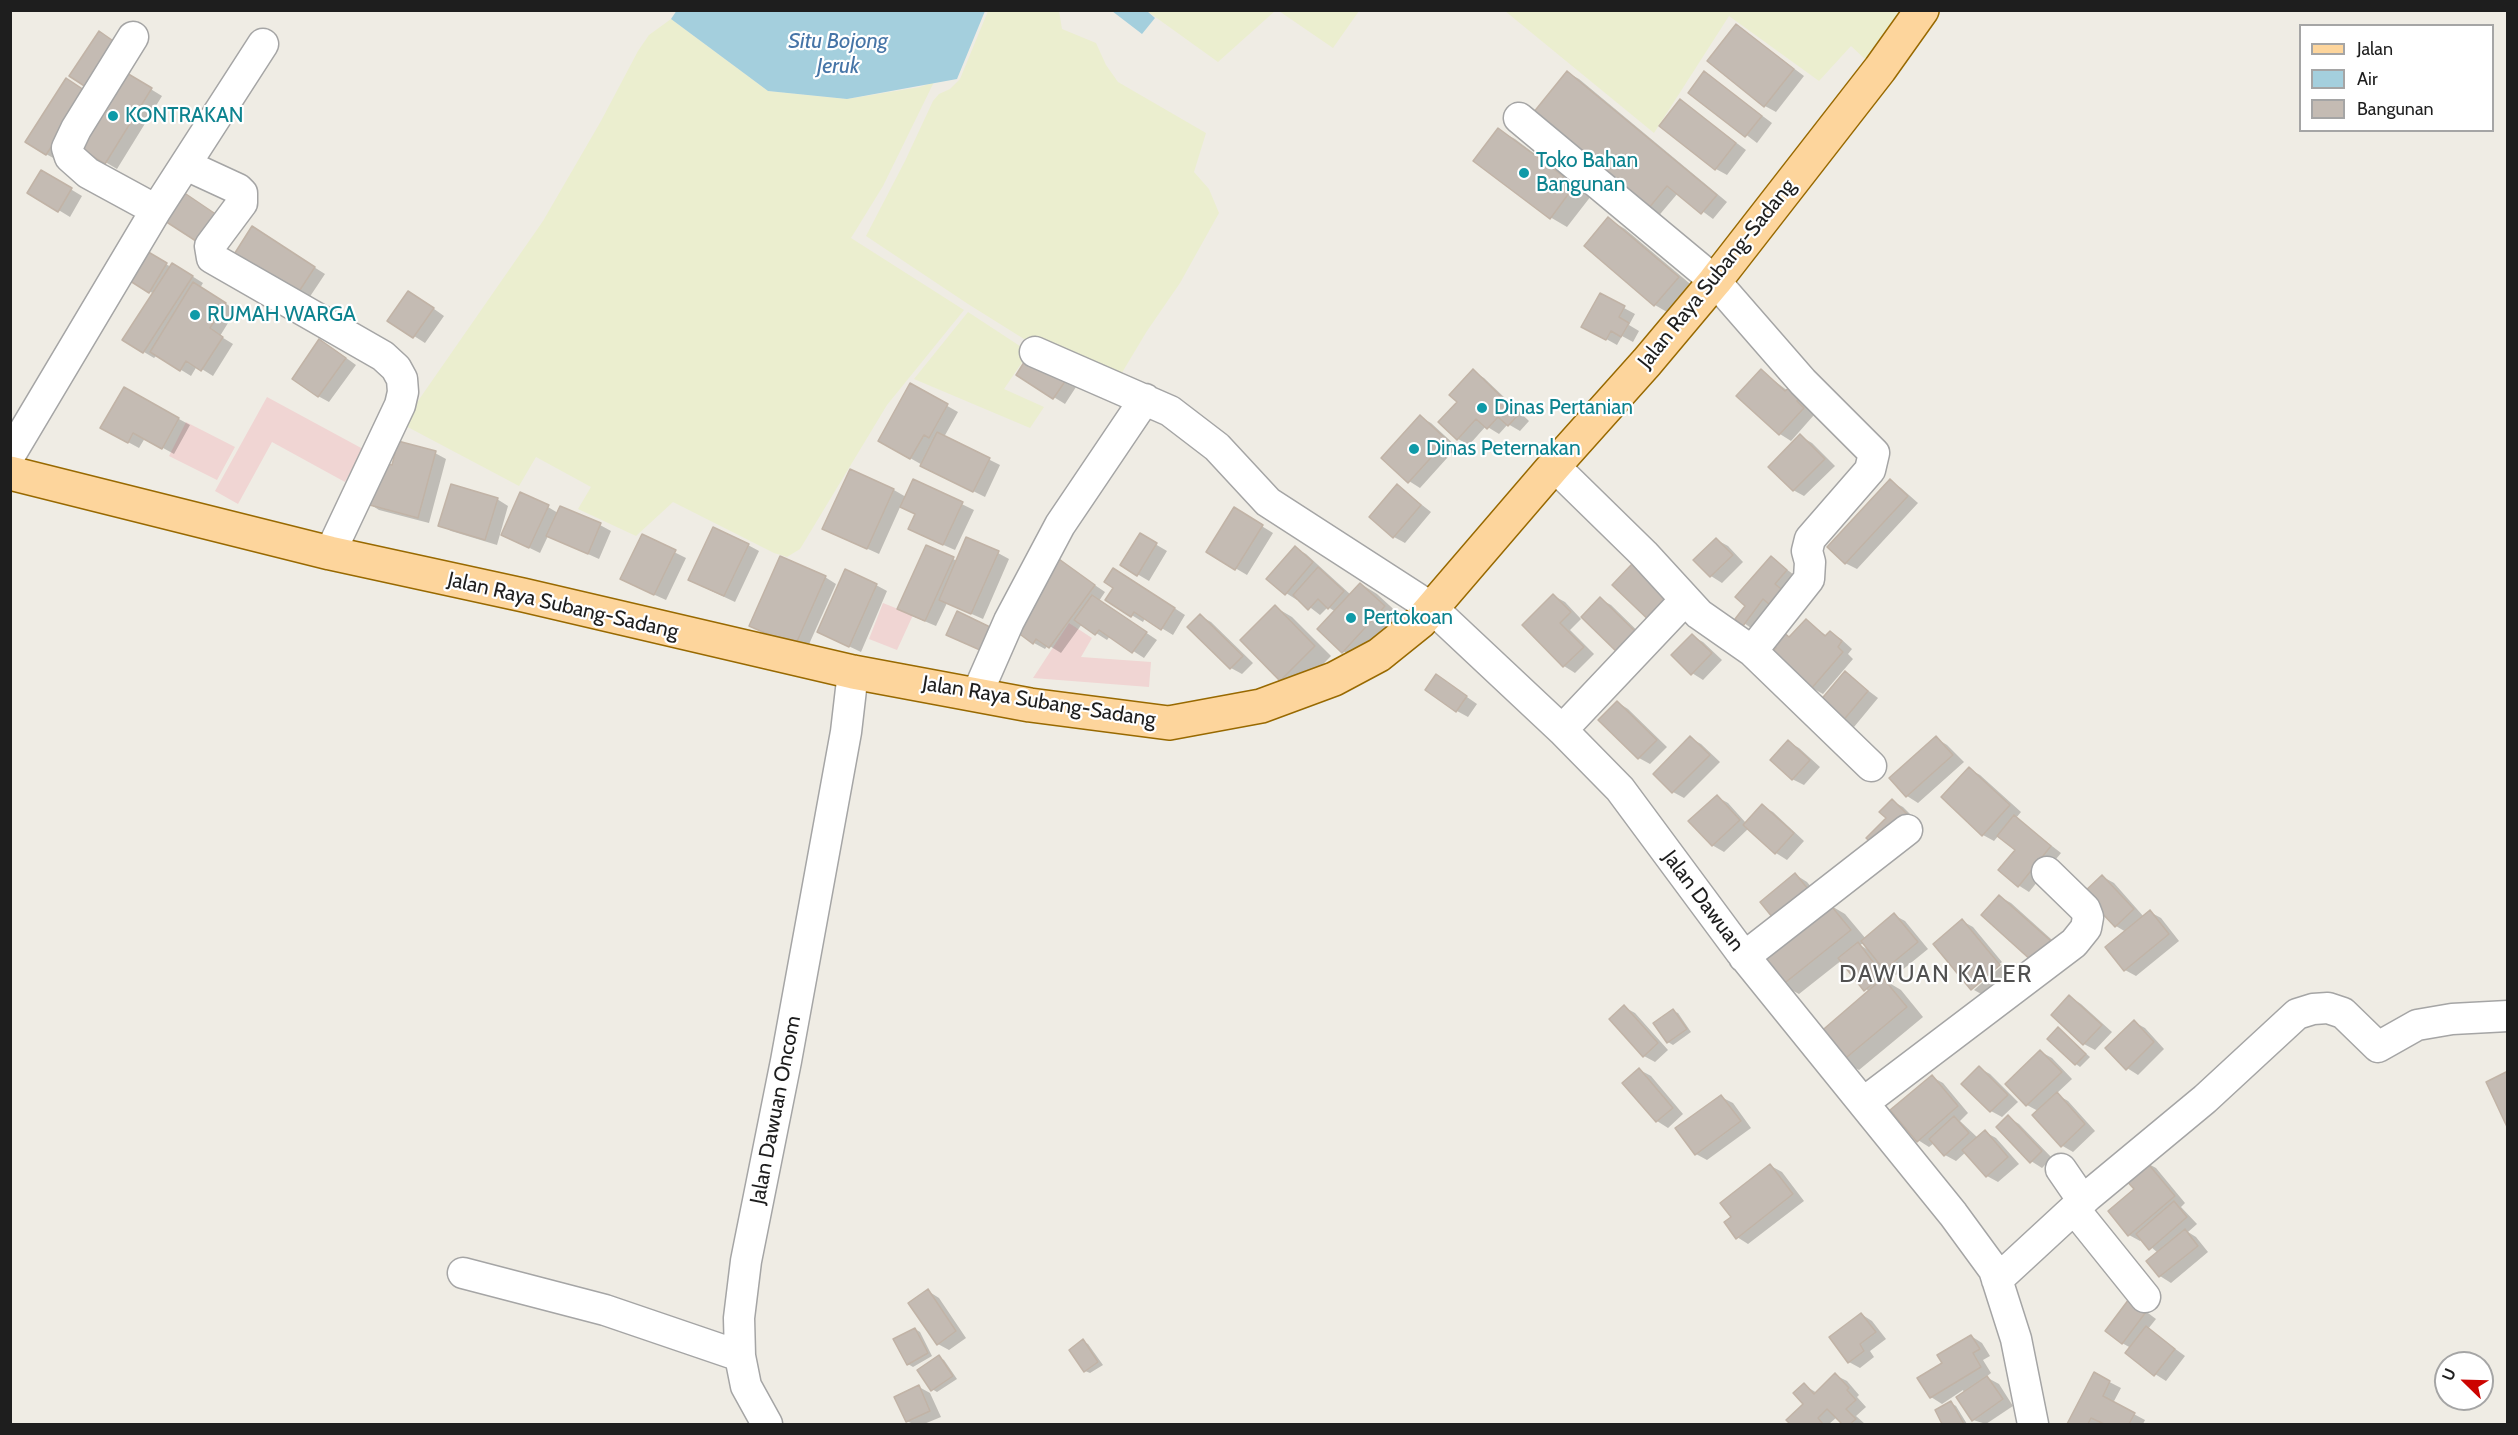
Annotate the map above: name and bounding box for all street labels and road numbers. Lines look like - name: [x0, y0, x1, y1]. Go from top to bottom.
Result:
- street label: Jalan Raya Subang-Sadang: [1633, 174, 1801, 374]
- street label: Jalan Raya Subang-Sadang: [445, 567, 681, 645]
- street label: Jalan Raya Subang-Sadang: [920, 671, 1158, 733]
- street label: Jalan Dawuan: [1657, 846, 1749, 956]
- street label: Jalan Dawuan Oncom: [745, 1014, 807, 1206]

